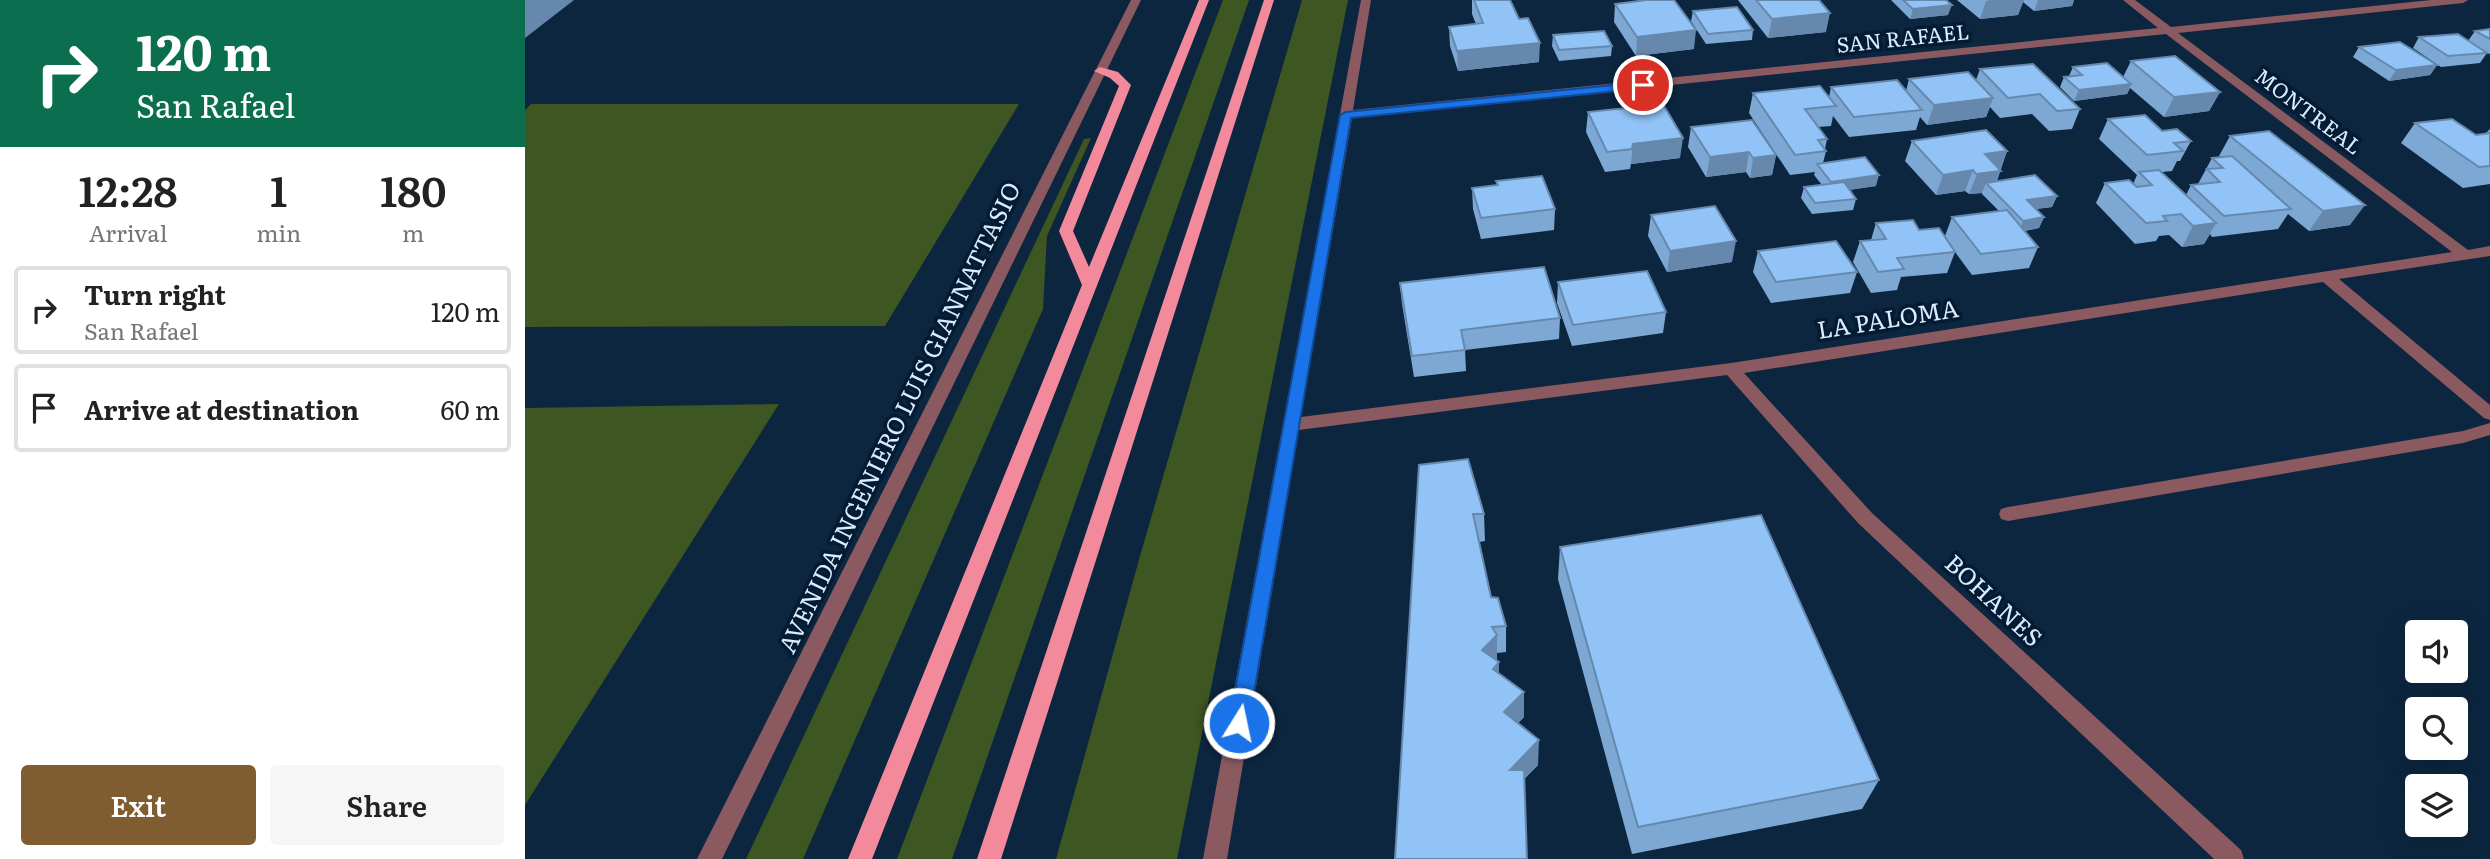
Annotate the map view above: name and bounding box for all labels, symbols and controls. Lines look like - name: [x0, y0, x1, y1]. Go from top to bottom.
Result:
- text: 120 m: [136, 13, 271, 86]
- street label: SAN RAFAEL: [1835, 14, 1971, 59]
- icon: right: [21, 28, 112, 119]
- pin: [1613, 55, 1673, 115]
- street label: MONTREAL: [2249, 59, 2370, 161]
- icon: arrive: [1624, 66, 1662, 104]
- text: San Rafael: [136, 80, 295, 128]
- text: 12:28: [79, 158, 178, 220]
- text: 1: [270, 158, 287, 220]
- text: 180: [380, 158, 446, 220]
- street label: AVENIDA INGENIERO LUIS GIANNATTASIO: [768, 175, 1028, 658]
- text: Arrival: [89, 215, 167, 249]
- text: min: [256, 215, 301, 249]
- text: m: [402, 215, 424, 249]
- text: Turn right: [84, 274, 226, 313]
- street label: LA PALOMA: [1814, 289, 1961, 346]
- icon: right: [25, 291, 63, 329]
- text: 120 m: [431, 291, 500, 330]
- text: San Rafael: [84, 313, 198, 347]
- icon: arrive: [25, 389, 63, 427]
- text: Arrive at destination: [84, 389, 359, 428]
- text: 60 m: [441, 389, 500, 428]
- street label: BOHANES: [1938, 545, 2051, 653]
- map controls: [2405, 620, 2468, 837]
- button: sound: [2405, 620, 2468, 683]
- position arrow: [1202, 686, 1276, 760]
- button: search: [2405, 697, 2468, 760]
- button: Exit: [21, 765, 256, 845]
- button: Share: [270, 765, 504, 845]
- button: layers: [2405, 774, 2468, 837]

